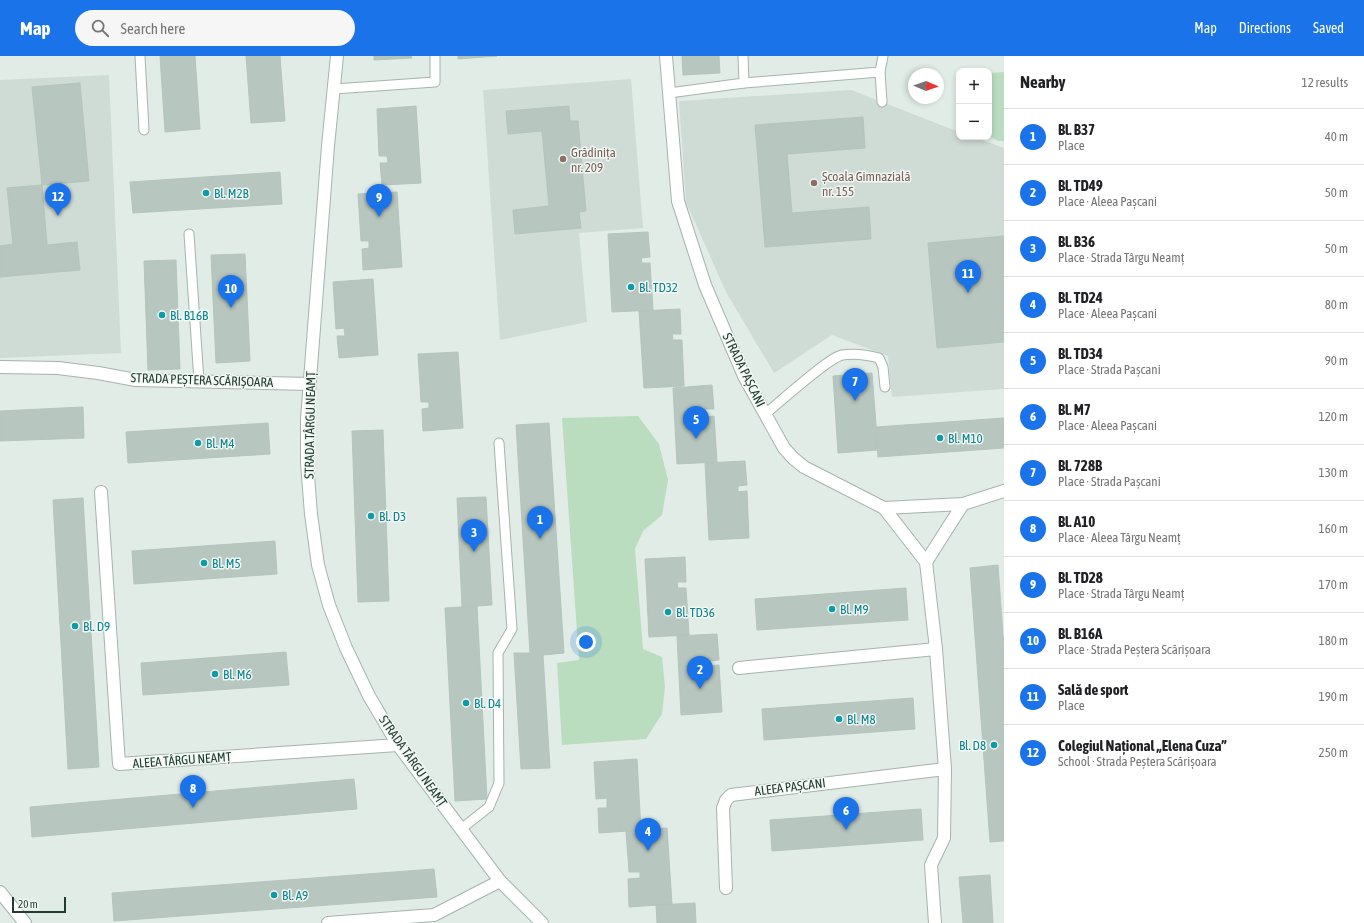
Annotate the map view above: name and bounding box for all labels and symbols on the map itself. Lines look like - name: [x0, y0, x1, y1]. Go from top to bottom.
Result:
- north arrow: [908, 68, 944, 104]
- place label: Grădinița nr. 209: [571, 145, 616, 175]
- marker: Grădinița nr. 209: [558, 154, 568, 164]
- place label: Școala Gimnazială nr. 155: [822, 169, 911, 199]
- marker: Școala Gimnazială nr. 155: [809, 178, 819, 188]
- pin: 12: [45, 183, 71, 216]
- pin: 9: [366, 184, 392, 217]
- place label: Bl. M2B: [214, 186, 250, 201]
- marker: Bl. M2B: [201, 188, 211, 198]
- pin: 11: [955, 260, 981, 293]
- pin: 10: [218, 275, 244, 308]
- place label: Bl. TD32: [639, 280, 678, 295]
- marker: Bl. TD32: [626, 282, 636, 292]
- place label: Bl. B16B: [170, 308, 209, 323]
- marker: Bl. B16B: [157, 310, 167, 320]
- street label: STRADA PAȘCANI: [720, 331, 768, 409]
- pin: 7: [842, 368, 868, 401]
- street label: STRADA PEȘTERA SCĂRIȘOARA: [131, 370, 274, 390]
- street label: STRADA TÂRGU NEAMȚ: [302, 371, 318, 479]
- pin: 5: [683, 406, 709, 439]
- place label: Bl. M10: [948, 431, 983, 446]
- marker: Bl. M10: [935, 433, 945, 443]
- place label: Bl. M4: [206, 436, 235, 451]
- marker: Bl. M4: [193, 438, 203, 448]
- pin: 1: [527, 506, 553, 539]
- place label: Bl. D3: [379, 509, 406, 524]
- marker: Bl. D3: [366, 511, 376, 521]
- pin: 3: [461, 519, 487, 552]
- place label: Bl. M5: [212, 556, 241, 571]
- marker: Bl. M5: [199, 558, 209, 568]
- place label: Bl. M9: [840, 602, 869, 617]
- marker: Bl. M9: [827, 604, 837, 614]
- place label: Bl. TD36: [676, 605, 715, 620]
- marker: Bl. TD36: [663, 607, 673, 617]
- place label: Bl. D9: [83, 619, 110, 634]
- marker: Bl. D9: [70, 621, 80, 631]
- your location: [576, 632, 596, 652]
- pin: 2: [687, 656, 713, 689]
- place label: Bl. M6: [223, 667, 252, 682]
- marker: Bl. M6: [210, 669, 220, 679]
- place label: Bl. D4: [474, 696, 501, 711]
- marker: Bl. D4: [461, 698, 471, 708]
- place label: Bl. M8: [847, 712, 876, 727]
- street label: STRADA TÂRGU NEAMȚ: [376, 713, 450, 810]
- marker: Bl. M8: [834, 714, 844, 724]
- place label: Bl. D8: [959, 738, 986, 753]
- marker: Bl. D8: [989, 740, 999, 750]
- street label: ALEEA TÂRGU NEAMȚ: [132, 749, 232, 771]
- pin: 8: [180, 775, 206, 808]
- street label: ALEEA PAȘCANI: [754, 775, 826, 799]
- pin: 6: [833, 797, 859, 830]
- pin: 4: [635, 818, 661, 851]
- place label: Bl. A9: [282, 888, 308, 903]
- marker: Bl. A9: [269, 890, 279, 900]
- scale bar: [12, 895, 66, 914]

